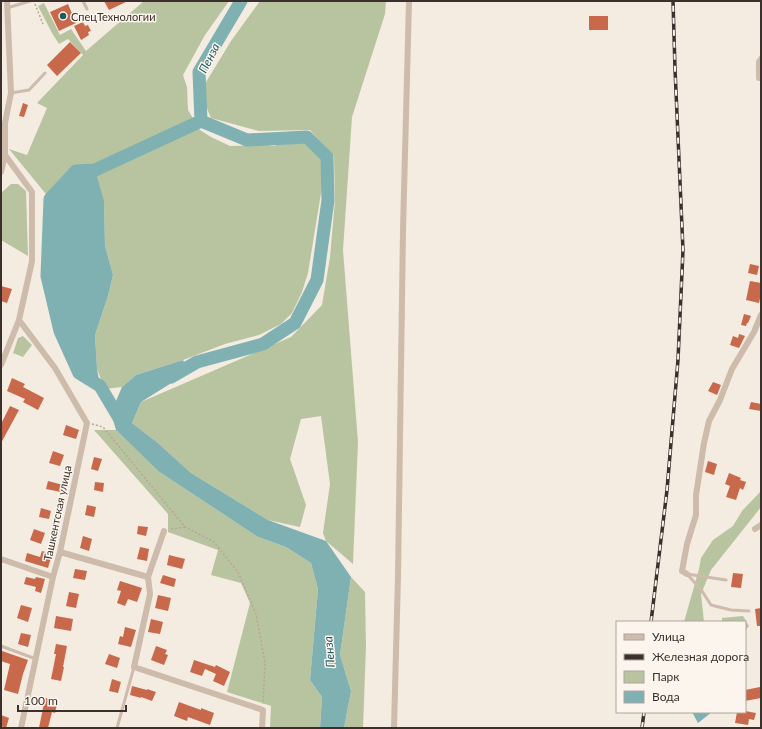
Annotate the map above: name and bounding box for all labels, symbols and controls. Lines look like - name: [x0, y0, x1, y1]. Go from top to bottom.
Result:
- place label: СпецТехнологии: [71, 10, 155, 23]
- marker: СпецТехнологии: [58, 11, 68, 21]
- water label: Пенза: [195, 41, 223, 75]
- street label: Ташкентская улица: [41, 464, 73, 562]
- legend: [616, 621, 746, 713]
- text: Улица: [652, 629, 685, 644]
- water label: Пенза: [320, 636, 338, 668]
- text: Железная дорога: [652, 649, 749, 664]
- text: Парк: [652, 669, 680, 684]
- scale bar: [18, 687, 126, 713]
- text: Вода: [652, 689, 680, 704]
- text: 100 m: [24, 693, 58, 708]

